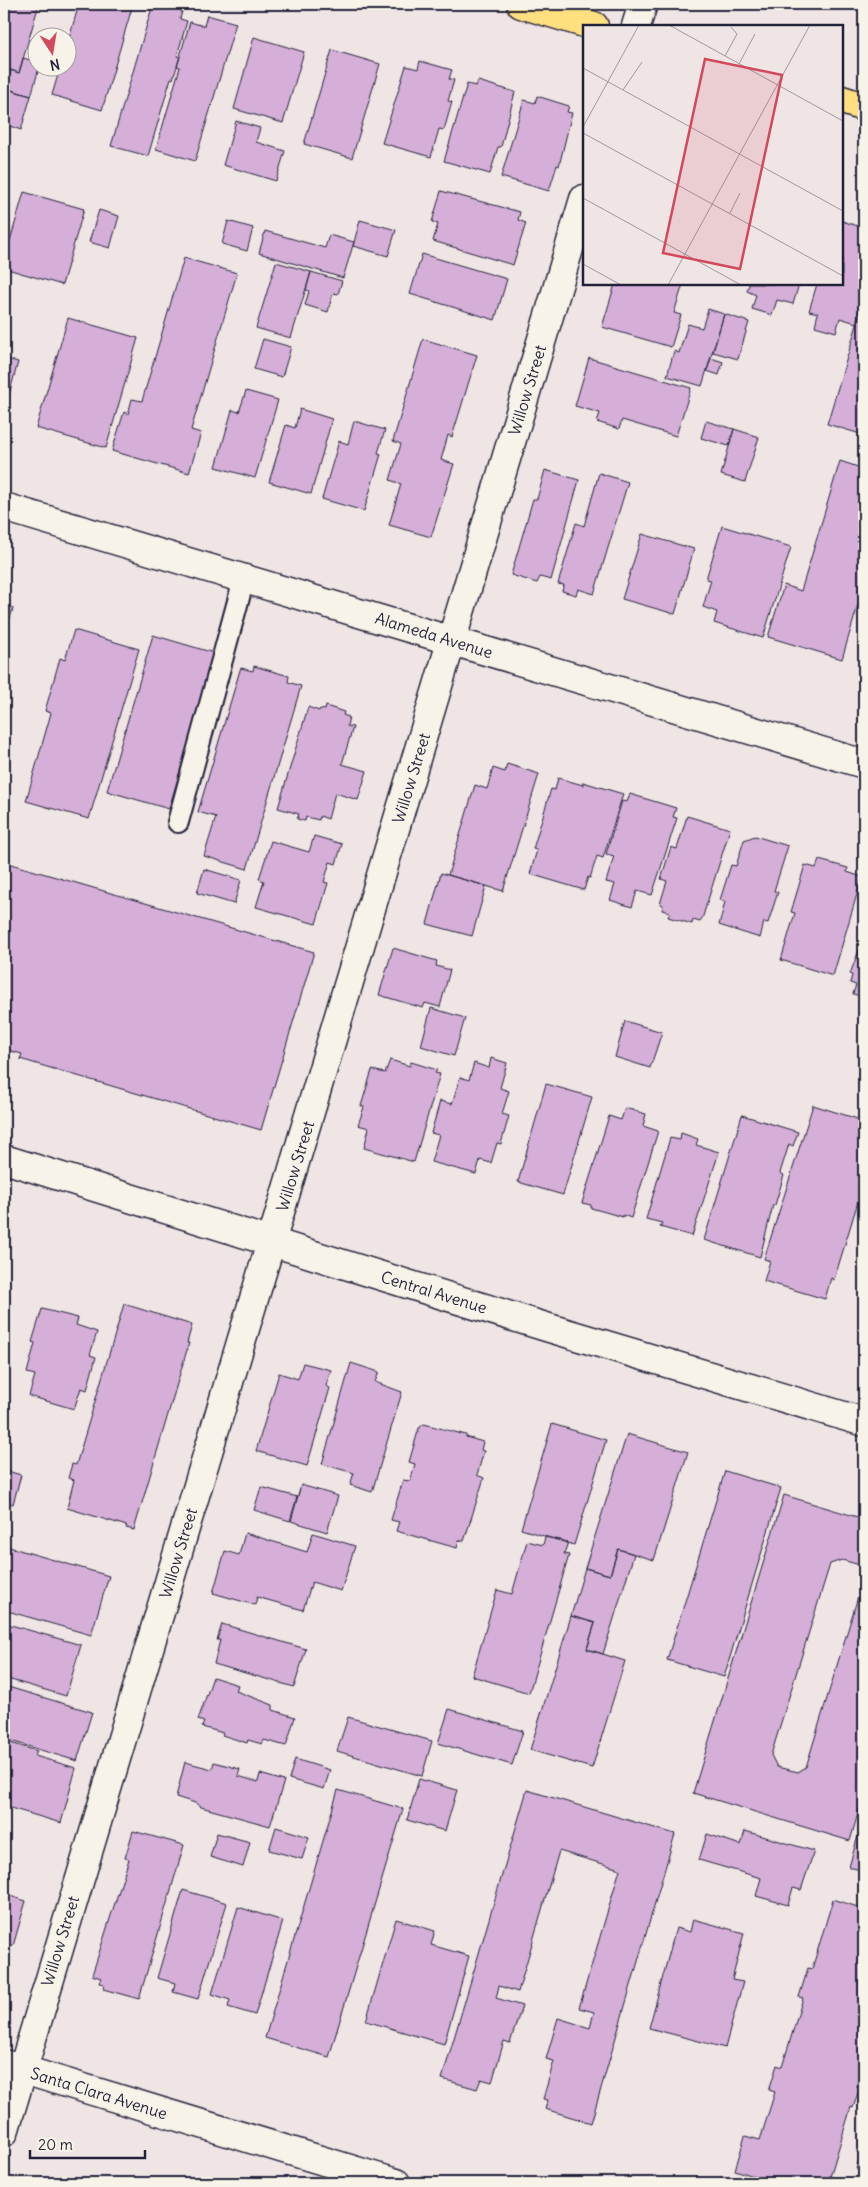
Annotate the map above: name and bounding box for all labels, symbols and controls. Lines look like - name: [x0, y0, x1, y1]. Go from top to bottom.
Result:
- inset map: [583, 25, 843, 285]
- north arrow: [28, 28, 78, 78]
- text: N: [48, 55, 61, 75]
- street label: Willow Street: [504, 342, 550, 438]
- street label: Alameda Avenue: [373, 608, 495, 662]
- street label: Willow Street: [388, 730, 434, 826]
- street label: Willow Street: [272, 1118, 318, 1214]
- street label: Central Avenue: [379, 1266, 489, 1318]
- street label: Willow Street: [155, 1505, 201, 1601]
- street label: Willow Street: [37, 1893, 83, 1989]
- street label: Santa Clara Avenue: [28, 2063, 170, 2123]
- scale bar: [30, 2127, 145, 2159]
- text: 20 m: [38, 2135, 73, 2154]

